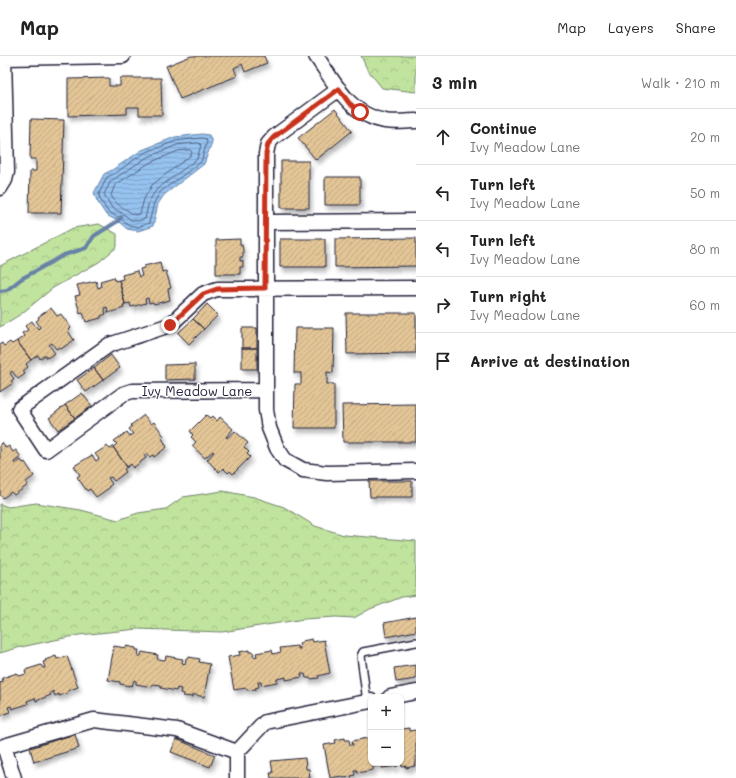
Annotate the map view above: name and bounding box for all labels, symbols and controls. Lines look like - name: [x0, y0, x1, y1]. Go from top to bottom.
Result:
- text: Map: [20, 15, 59, 40]
- text: Map: [557, 18, 586, 37]
- text: Layers: [608, 18, 654, 37]
- text: Share: [676, 18, 716, 37]
- text: 3 min: [432, 71, 477, 93]
- text: Walk · 210 m: [641, 74, 720, 91]
- route start: [351, 103, 369, 121]
- text: Continue: [470, 118, 537, 138]
- icon: ahead: [432, 126, 454, 148]
- text: 20 m: [690, 128, 720, 145]
- text: Ivy Meadow Lane: [470, 138, 580, 155]
- text: Turn left: [470, 174, 535, 194]
- icon: left: [432, 182, 454, 204]
- text: 50 m: [690, 184, 720, 201]
- text: Ivy Meadow Lane: [470, 194, 580, 211]
- text: Turn left: [470, 230, 535, 250]
- icon: left: [432, 238, 454, 260]
- text: 80 m: [690, 240, 720, 257]
- text: Ivy Meadow Lane: [470, 250, 580, 267]
- text: Turn right: [470, 286, 547, 306]
- icon: right: [432, 294, 454, 316]
- text: 60 m: [690, 296, 720, 313]
- text: Ivy Meadow Lane: [470, 306, 580, 323]
- route end: [161, 316, 179, 334]
- icon: arrive: [432, 350, 454, 372]
- text: Arrive at destination: [470, 351, 630, 371]
- street label: Ivy Meadow Lane: [142, 382, 252, 399]
- map controls: [368, 694, 404, 766]
- button: +: [368, 694, 404, 730]
- button: −: [368, 730, 404, 766]

